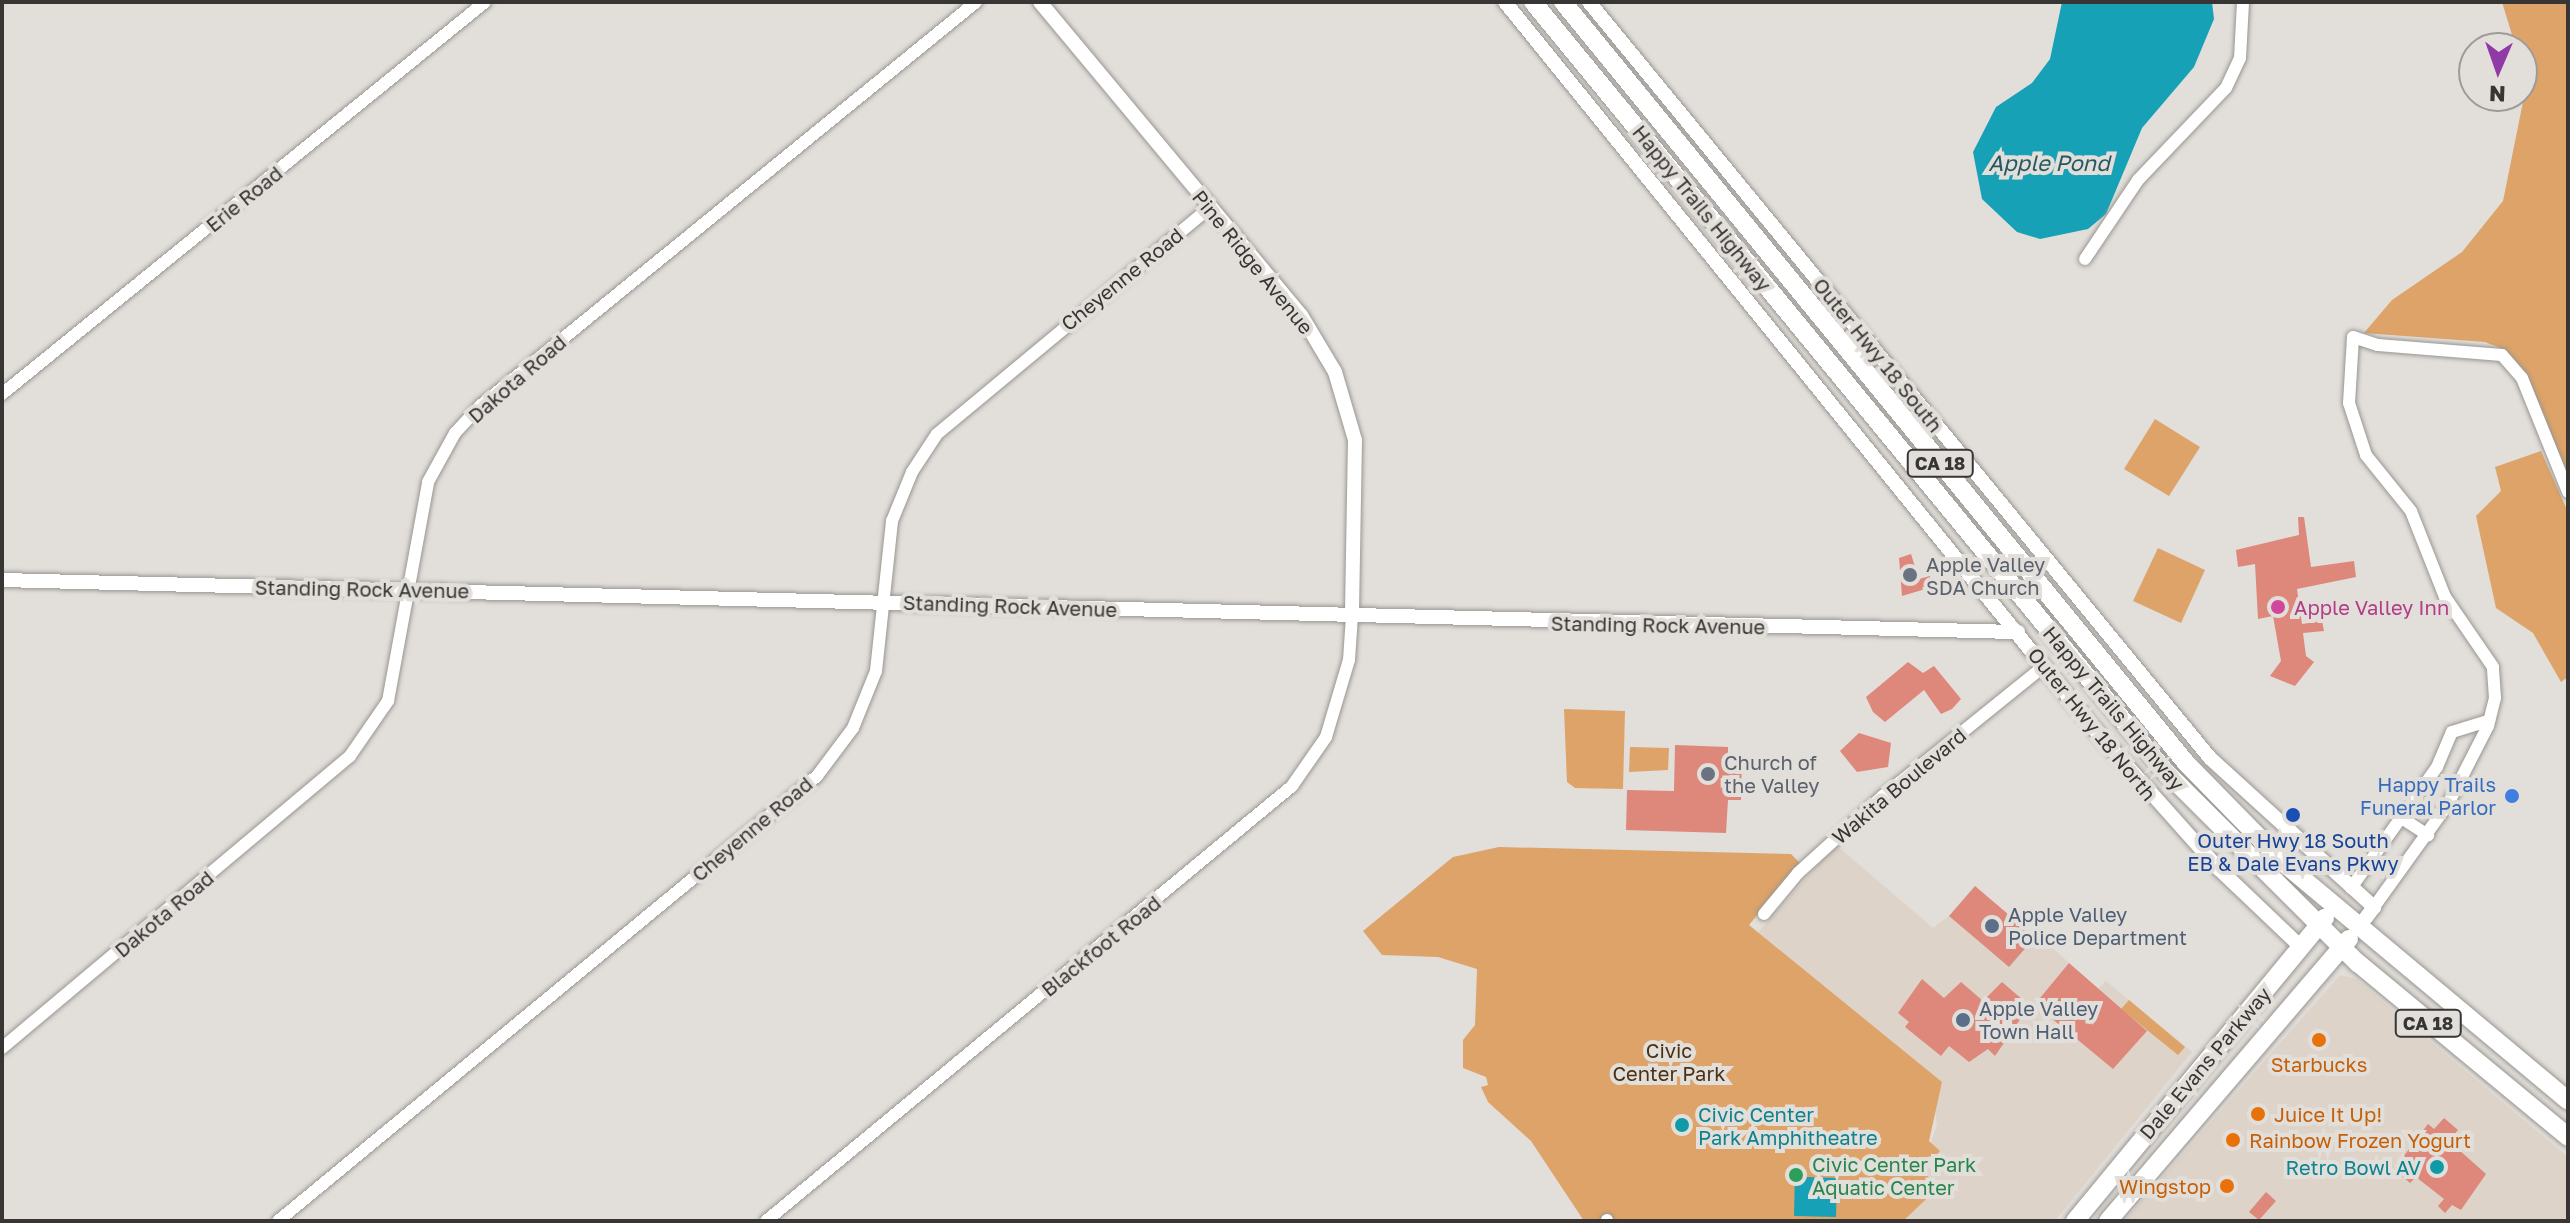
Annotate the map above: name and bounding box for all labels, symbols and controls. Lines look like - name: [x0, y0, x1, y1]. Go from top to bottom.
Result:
- north arrow: [2458, 32, 2538, 112]
- text: N: [2488, 81, 2506, 108]
- street label: Happy Trails Highway: [1628, 120, 1776, 296]
- water label: Apple Pond: [1988, 150, 2110, 176]
- street label: Erie Road: [201, 161, 287, 237]
- street label: Pine Ridge Avenue: [1188, 185, 1318, 339]
- street label: Cheyenne Road: [1056, 223, 1188, 335]
- street label: Outer Hwy 18 South: [1808, 273, 1948, 437]
- street label: Dakota Road: [463, 330, 571, 428]
- road number: CA 18: [1906, 449, 1974, 477]
- place label: Apple Valley SDA Church: [1926, 552, 2045, 599]
- marker: Apple Valley SDA Church: [1901, 566, 1919, 584]
- street label: Standing Rock Avenue: [255, 575, 469, 603]
- street label: Standing Rock Avenue: [902, 590, 1118, 622]
- place label: Apple Valley Inn: [2294, 595, 2449, 619]
- marker: Apple Valley Inn: [2269, 598, 2287, 616]
- street label: Standing Rock Avenue: [1551, 611, 1765, 639]
- street label: Happy Trails Highway: [2038, 621, 2190, 795]
- street label: Outer Hwy 18 North: [2023, 643, 2161, 805]
- street label: Wakita Boulevard: [1827, 723, 1971, 849]
- place label: Church of the Valley: [1724, 750, 1819, 797]
- marker: Church of the Valley: [1699, 765, 1717, 783]
- street label: Cheyenne Road: [687, 772, 817, 886]
- place label: Happy Trails Funeral Parlor: [2360, 772, 2496, 819]
- marker: Happy Trails Funeral Parlor: [2503, 787, 2521, 805]
- marker: Outer Hwy 18 South EB & Dale Evans Pkwy: [2284, 806, 2302, 824]
- place label: Outer Hwy 18 South EB & Dale Evans Pkwy: [2187, 828, 2399, 875]
- street label: Dakota Road: [110, 866, 218, 962]
- street label: Blackfoot Road: [1037, 891, 1165, 1001]
- place label: Apple Valley Police Department: [2008, 902, 2187, 949]
- marker: Apple Valley Police Department: [1983, 917, 2001, 935]
- street label: Dale Evans Parkway: [2134, 982, 2276, 1144]
- place label: Apple Valley Town Hall: [1979, 996, 2098, 1043]
- road number: CA 18: [2394, 1009, 2462, 1037]
- marker: Apple Valley Town Hall: [1954, 1011, 1972, 1029]
- marker: Starbucks: [2310, 1031, 2328, 1049]
- park label: Civic Center Park: [1613, 1039, 1725, 1086]
- place label: Starbucks: [2271, 1052, 2367, 1076]
- place label: Civic Center Park Amphitheatre: [1698, 1102, 1878, 1149]
- place label: Juice It Up!: [2274, 1102, 2382, 1126]
- marker: Juice It Up!: [2249, 1105, 2267, 1123]
- marker: Civic Center Park Amphitheatre: [1673, 1116, 1691, 1134]
- place label: Rainbow Frozen Yogurt: [2249, 1128, 2471, 1152]
- marker: Rainbow Frozen Yogurt: [2224, 1131, 2242, 1149]
- place label: Civic Center Park Aquatic Center: [1812, 1152, 1976, 1199]
- place label: Retro Bowl AV: [2286, 1155, 2421, 1179]
- marker: Retro Bowl AV: [2428, 1158, 2446, 1176]
- marker: Civic Center Park Aquatic Center: [1787, 1166, 1805, 1184]
- place label: Wingstop: [2119, 1174, 2211, 1198]
- marker: Wingstop: [2218, 1177, 2236, 1195]

